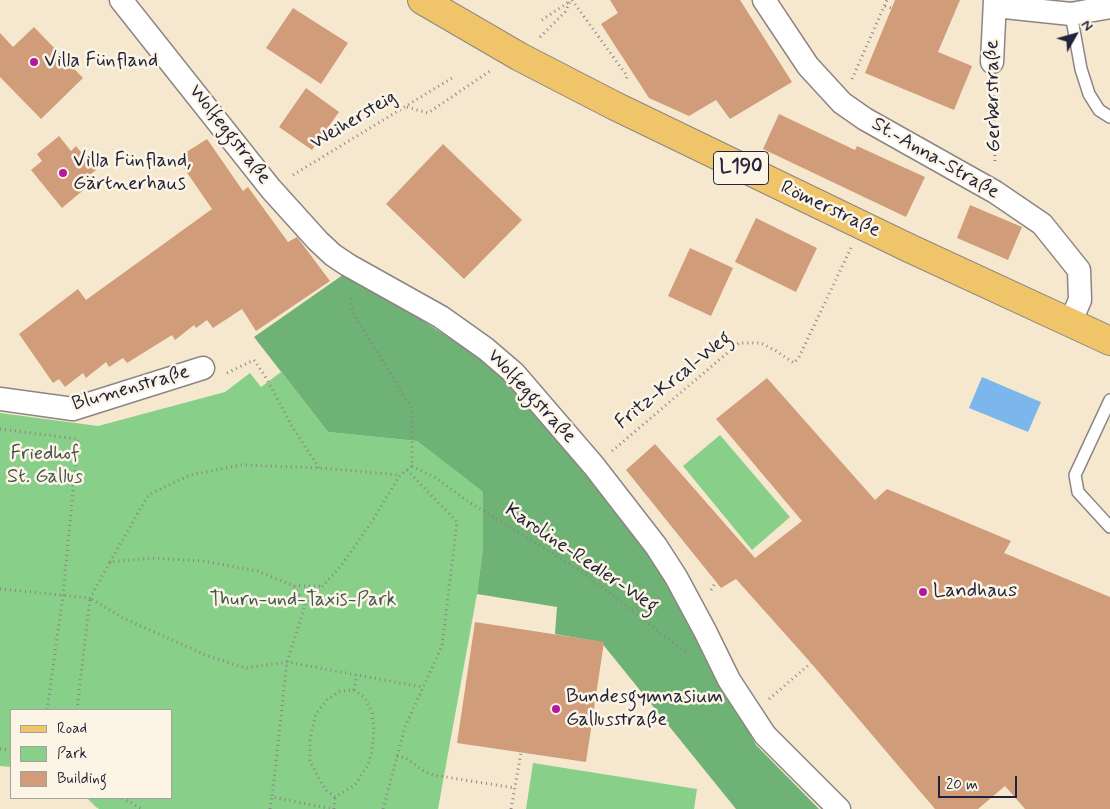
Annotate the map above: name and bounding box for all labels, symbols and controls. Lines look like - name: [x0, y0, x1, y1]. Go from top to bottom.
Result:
- north arrow: [1050, 10, 1100, 60]
- text: N: [1077, 17, 1097, 35]
- street label: Gerberstraße: [981, 40, 1007, 152]
- place label: Villa Fünfland: [44, 50, 158, 74]
- marker: Villa Fünfland: [28, 56, 40, 68]
- street label: Wolfeggstraße: [183, 80, 275, 190]
- street label: Weihersteig: [307, 86, 401, 156]
- street label: St.-Anna-Straße: [867, 113, 1003, 205]
- place label: Villa Fünfland, Gärtnerhaus: [73, 150, 191, 197]
- road number: L190: [714, 152, 768, 184]
- marker: Villa Fünfland, Gärtnerhaus: [57, 167, 69, 179]
- street label: Römerstraße: [776, 176, 884, 244]
- street label: Fritz-Krcal-Weg: [611, 327, 737, 435]
- street label: Wolfeggstraße: [481, 345, 581, 449]
- street label: Blumenstraße: [70, 361, 192, 417]
- park label: Friedhof St. Gallus: [7, 443, 83, 490]
- street label: Karoline-Redler-Weg: [500, 499, 662, 619]
- place label: Landhaus: [933, 580, 1017, 604]
- marker: Landhaus: [917, 586, 929, 598]
- park label: Thurn-und-Taxis-Park: [210, 589, 396, 613]
- place label: Bundesgymnasium Gallusstraße: [566, 686, 723, 733]
- marker: Bundesgymnasium Gallusstraße: [550, 703, 562, 715]
- legend: [10, 709, 172, 799]
- text: Road: [57, 719, 87, 739]
- text: Park: [57, 744, 87, 764]
- scale bar: [940, 766, 1019, 798]
- text: Building: [57, 769, 107, 789]
- text: 20 m: [946, 775, 978, 795]

